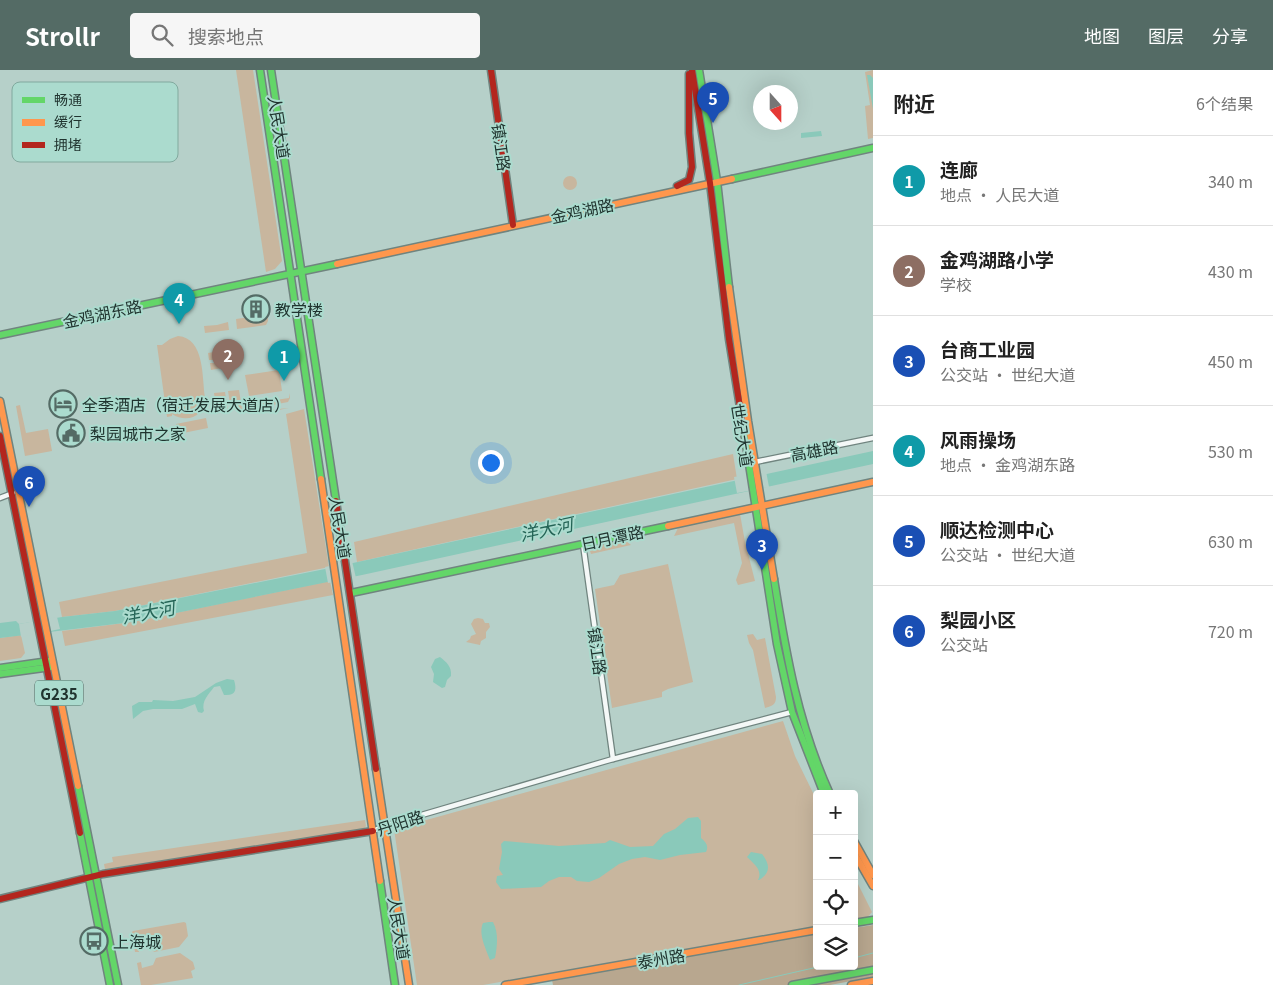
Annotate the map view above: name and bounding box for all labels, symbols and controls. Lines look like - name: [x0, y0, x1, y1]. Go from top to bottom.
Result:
- search box: [130, 13, 480, 58]
- text: Strollr: [25, 18, 100, 53]
- icon: search: [148, 21, 176, 49]
- text: 搜索地点: [188, 22, 264, 49]
- text: 地图: [1084, 22, 1120, 48]
- text: 图层: [1148, 22, 1184, 48]
- text: 分享: [1212, 22, 1248, 48]
- legend: [12, 82, 178, 162]
- pin: 5: [697, 82, 729, 123]
- north arrow: [753, 85, 798, 130]
- text: 附近: [893, 88, 935, 118]
- text: 畅通: [54, 89, 82, 109]
- text: 6个结果: [1196, 91, 1253, 115]
- street label: 人民大道: [263, 94, 297, 160]
- text: 缓行: [54, 111, 82, 131]
- street label: 镇江路: [487, 122, 517, 172]
- text: 拥堵: [54, 134, 82, 154]
- text: 连廊: [940, 155, 978, 182]
- text: 1: [904, 169, 914, 193]
- text: 340 m: [1208, 169, 1253, 193]
- text: 地点 · 人民大道: [940, 182, 1059, 206]
- street label: 金鸡湖路: [548, 192, 616, 228]
- text: 金鸡湖路小学: [940, 245, 1054, 272]
- text: 2: [904, 259, 914, 283]
- text: 430 m: [1208, 259, 1253, 283]
- text: 学校: [940, 272, 972, 296]
- pin: 4: [163, 283, 195, 324]
- street label: 金鸡湖东路: [60, 293, 144, 333]
- building icon: 教学楼: [241, 294, 271, 324]
- place label: 教学楼: [275, 297, 323, 321]
- text: 台商工业园: [940, 335, 1035, 362]
- pin: 2: [212, 339, 244, 380]
- pin: 1: [268, 340, 300, 381]
- text: 3: [904, 349, 914, 373]
- text: 450 m: [1208, 349, 1253, 373]
- text: 公交站 · 世纪大道: [940, 362, 1075, 386]
- hotel icon: 全季酒店（宿迁发展大道店）: [48, 389, 78, 419]
- place label: 全季酒店（宿迁发展大道店）: [82, 392, 290, 416]
- street label: 世纪大道: [726, 402, 760, 468]
- public building icon: 梨园城市之家: [56, 418, 86, 448]
- place label: 梨园城市之家: [90, 421, 186, 445]
- text: 风雨操场: [940, 425, 1016, 452]
- street label: 高雄路: [788, 434, 840, 466]
- text: 4: [904, 439, 914, 463]
- text: 530 m: [1208, 439, 1253, 463]
- your location: [478, 450, 504, 476]
- text: 地点 · 金鸡湖东路: [940, 452, 1075, 476]
- pin: 6: [13, 466, 45, 507]
- street label: 人民大道: [324, 494, 358, 560]
- water label: 洋大河: [517, 509, 578, 546]
- text: 顺达检测中心: [940, 515, 1054, 542]
- street label: 日月潭路: [578, 519, 646, 555]
- pin: 3: [746, 529, 778, 570]
- text: 5: [904, 529, 914, 553]
- text: 630 m: [1208, 529, 1253, 553]
- text: 公交站 · 世纪大道: [940, 542, 1075, 566]
- water label: 洋大河: [119, 593, 180, 629]
- text: 梨园小区: [940, 605, 1016, 632]
- text: 6: [904, 619, 914, 643]
- text: 720 m: [1208, 619, 1253, 643]
- street label: 镇江路: [583, 626, 613, 676]
- text: 公交站: [940, 632, 988, 656]
- road number: G235: [35, 680, 83, 706]
- map controls: [813, 790, 858, 970]
- button: +: [813, 790, 858, 835]
- street label: 丹阳路: [373, 803, 427, 841]
- button: −: [813, 835, 858, 880]
- button: locate: [813, 880, 858, 925]
- street label: 人民大道: [383, 895, 417, 961]
- button: layers: [813, 925, 858, 970]
- bus stop icon: 上海城: [79, 926, 109, 956]
- place label: 上海城: [113, 929, 161, 953]
- street label: 泰州路: [635, 942, 687, 974]

